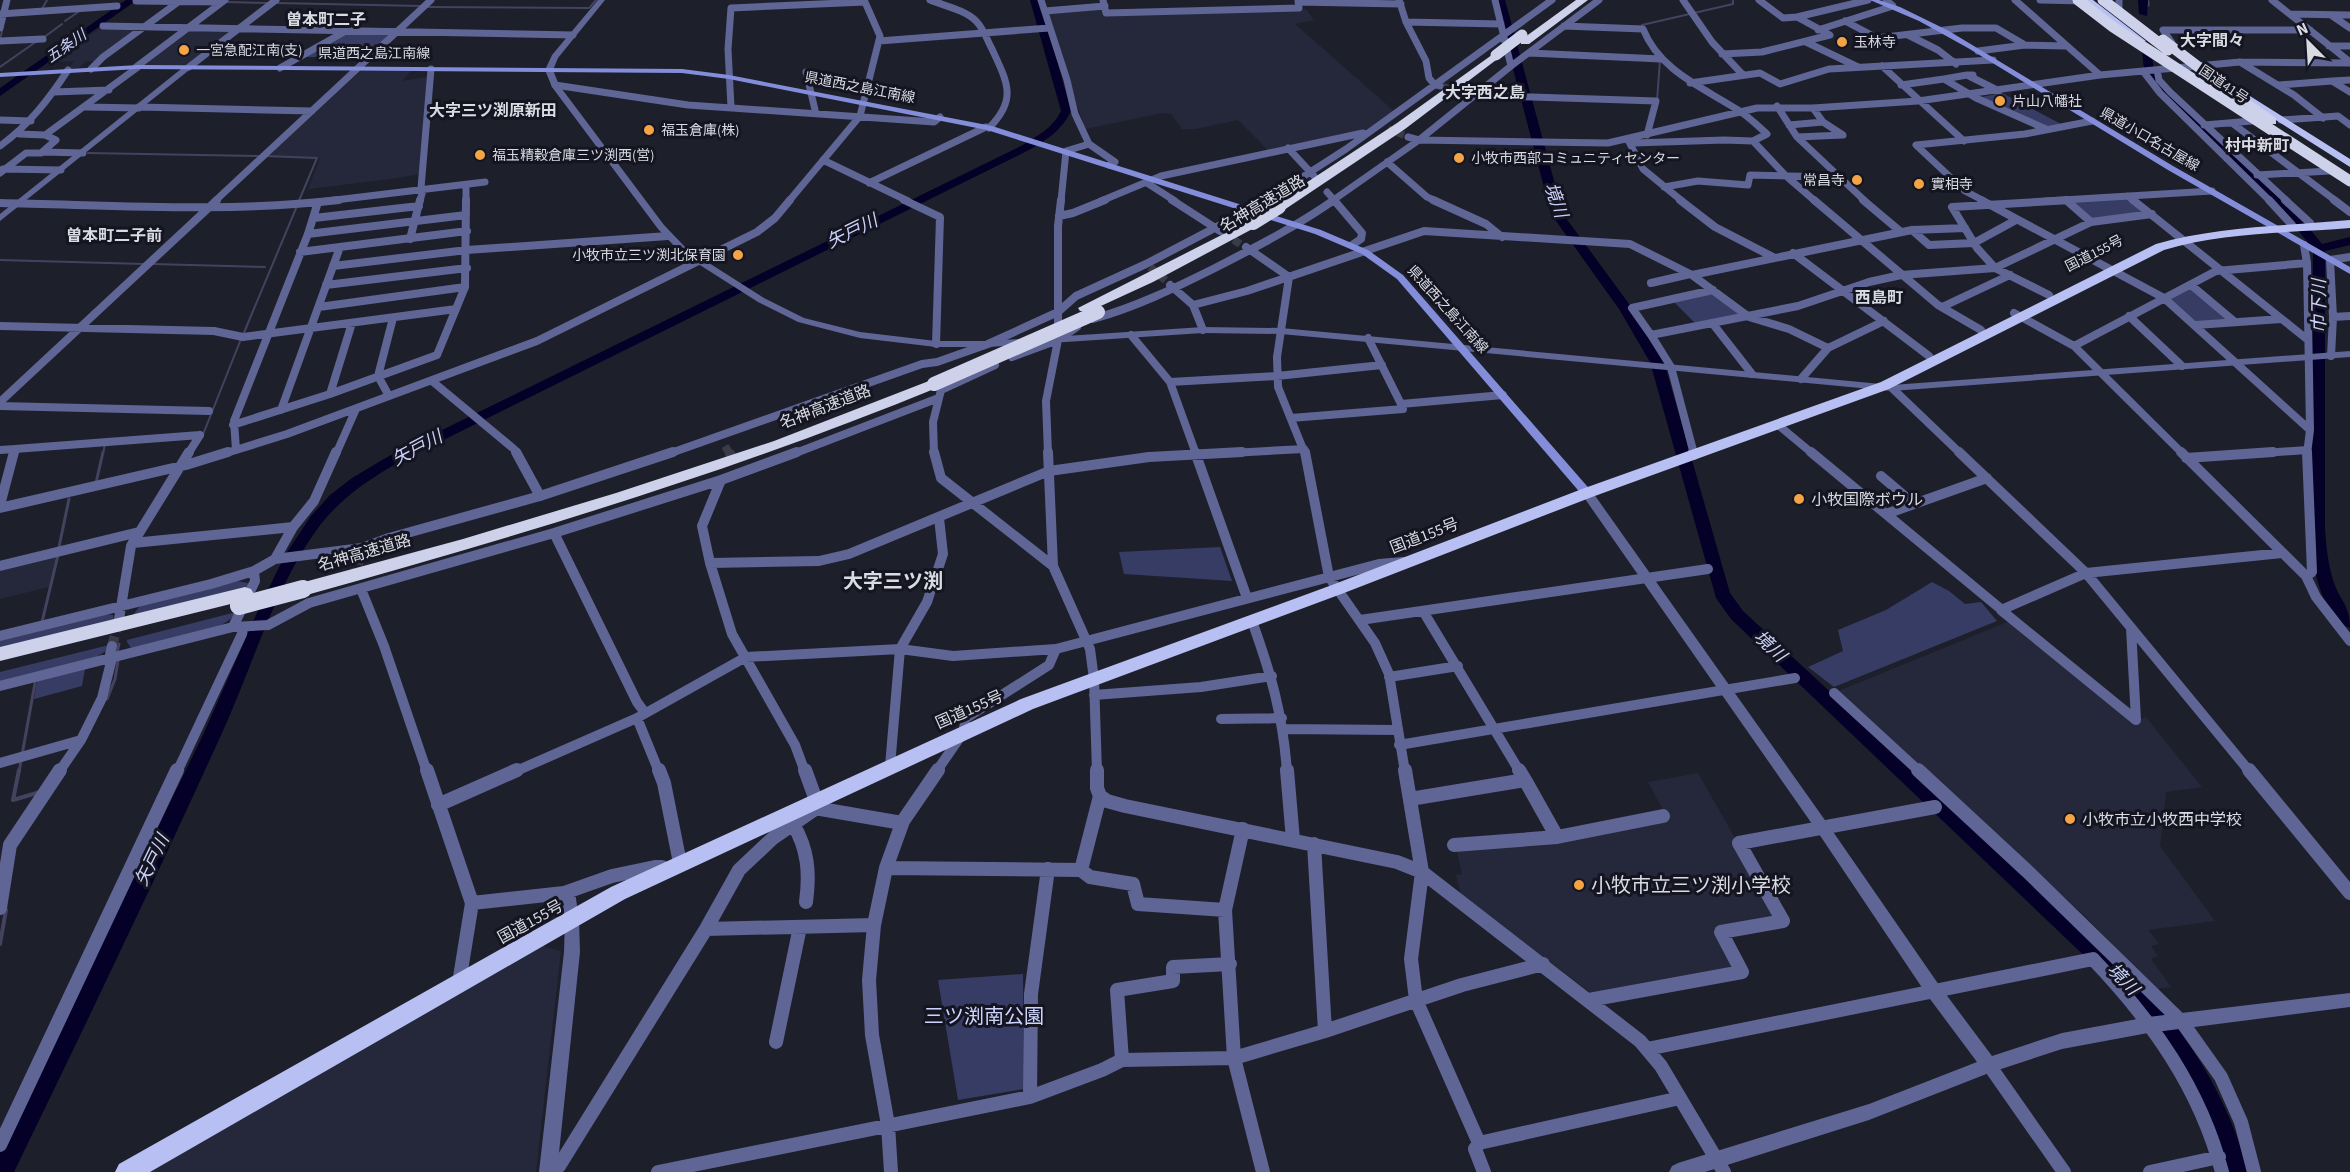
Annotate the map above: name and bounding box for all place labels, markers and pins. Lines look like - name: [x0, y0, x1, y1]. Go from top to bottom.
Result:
- place label: 玉林寺: [1854, 33, 1896, 53]
- marker: 玉林寺: [1835, 35, 1849, 49]
- place label: 一宮急配江南(支): [196, 41, 302, 61]
- marker: 一宮急配江南(支): [177, 43, 191, 57]
- place label: 片山八幡社: [2012, 92, 2082, 112]
- marker: 片山八幡社: [1993, 94, 2007, 108]
- place label: 福玉倉庫(株): [661, 121, 739, 141]
- marker: 福玉倉庫(株): [642, 123, 656, 137]
- place label: 福玉精穀倉庫三ツ渕西(営): [492, 146, 654, 166]
- marker: 福玉精穀倉庫三ツ渕西(営): [473, 148, 487, 162]
- place label: 小牧市西部コミュニティセンター: [1471, 149, 1680, 169]
- marker: 小牧市西部コミュニティセンター: [1452, 151, 1466, 165]
- place label: 常昌寺: [1803, 171, 1845, 191]
- marker: 常昌寺: [1850, 173, 1864, 187]
- place label: 實相寺: [1931, 175, 1973, 195]
- marker: 實相寺: [1912, 177, 1926, 191]
- place label: 小牧市立三ツ渕北保育園: [572, 246, 726, 266]
- marker: 小牧市立三ツ渕北保育園: [731, 248, 745, 262]
- place label: 小牧国際ボウル: [1811, 489, 1923, 511]
- marker: 小牧国際ボウル: [1792, 492, 1806, 506]
- place label: 小牧市立小牧西中学校: [2082, 809, 2242, 831]
- marker: 小牧市立小牧西中学校: [2063, 812, 2077, 826]
- place label: 小牧市立三ツ渕小学校: [1591, 872, 1791, 900]
- marker: 小牧市立三ツ渕小学校: [1572, 878, 1586, 892]

